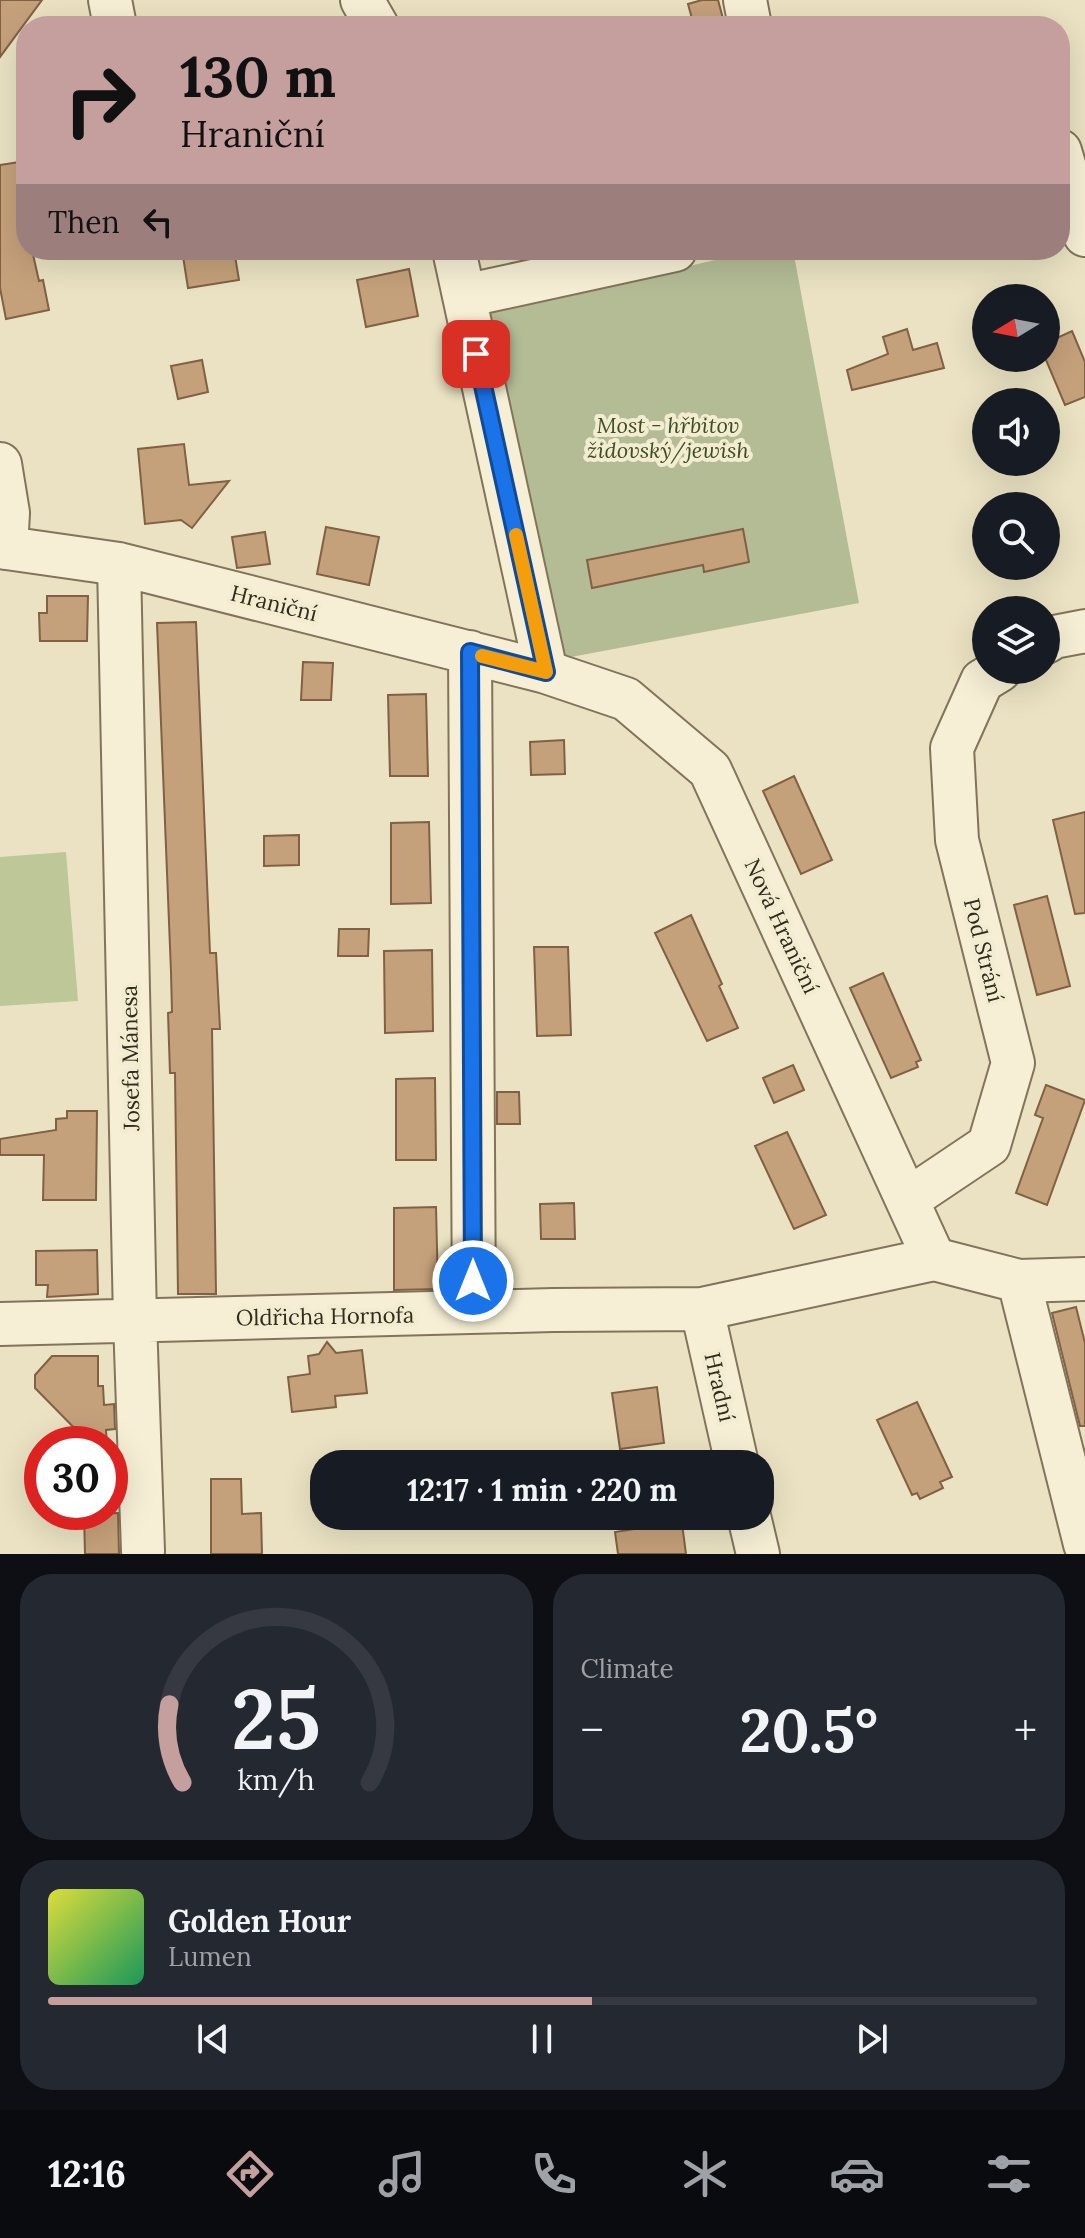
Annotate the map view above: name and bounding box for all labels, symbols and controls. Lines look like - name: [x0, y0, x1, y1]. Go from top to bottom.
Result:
- text: 130 m: [180, 41, 336, 112]
- icon: right: [48, 48, 152, 152]
- text: Hraniční: [180, 111, 325, 157]
- icon: left: [136, 200, 180, 244]
- text: Then: [48, 203, 120, 241]
- north arrow: [972, 284, 1060, 372]
- map controls: [972, 284, 1060, 684]
- pin: [442, 320, 510, 388]
- icon: arrive: [454, 332, 498, 376]
- button: sound: [972, 388, 1060, 476]
- park label: Most - hřbitov židovský/jewish: [587, 411, 749, 464]
- button: search: [972, 492, 1060, 580]
- street label: Hraniční: [228, 579, 320, 627]
- button: layers: [972, 596, 1060, 684]
- street label: Nová Hraniční: [738, 854, 826, 998]
- street label: Pod Strání: [958, 895, 1010, 1005]
- street label: Josefa Mánesa: [115, 985, 145, 1132]
- position arrow: [431, 1239, 515, 1323]
- street label: Oldřicha Hornofa: [236, 1300, 414, 1332]
- street label: Hradní: [698, 1350, 742, 1424]
- speed limit sign: 30: [24, 1426, 128, 1530]
- text: 12:17 · 1 min · 220 m: [407, 1471, 677, 1509]
- text: Climate: [581, 1652, 674, 1685]
- text: 25: [232, 1665, 321, 1772]
- text: 20.5°: [740, 1692, 878, 1768]
- text: −: [581, 1702, 604, 1758]
- text: +: [1014, 1702, 1037, 1758]
- text: km/h: [238, 1761, 315, 1798]
- text: Golden Hour: [168, 1902, 351, 1940]
- text: Lumen: [168, 1940, 252, 1973]
- icon: previous: [191, 2017, 235, 2061]
- icon: pause: [520, 2017, 564, 2061]
- icon: next: [850, 2017, 894, 2061]
- icon: directions: [222, 2146, 278, 2202]
- icon: music: [374, 2146, 430, 2202]
- icon: phone: [526, 2146, 582, 2202]
- icon: climate: [677, 2146, 733, 2202]
- icon: car: [829, 2146, 885, 2202]
- icon: filters: [981, 2146, 1037, 2202]
- text: 12:16: [48, 2151, 126, 2197]

